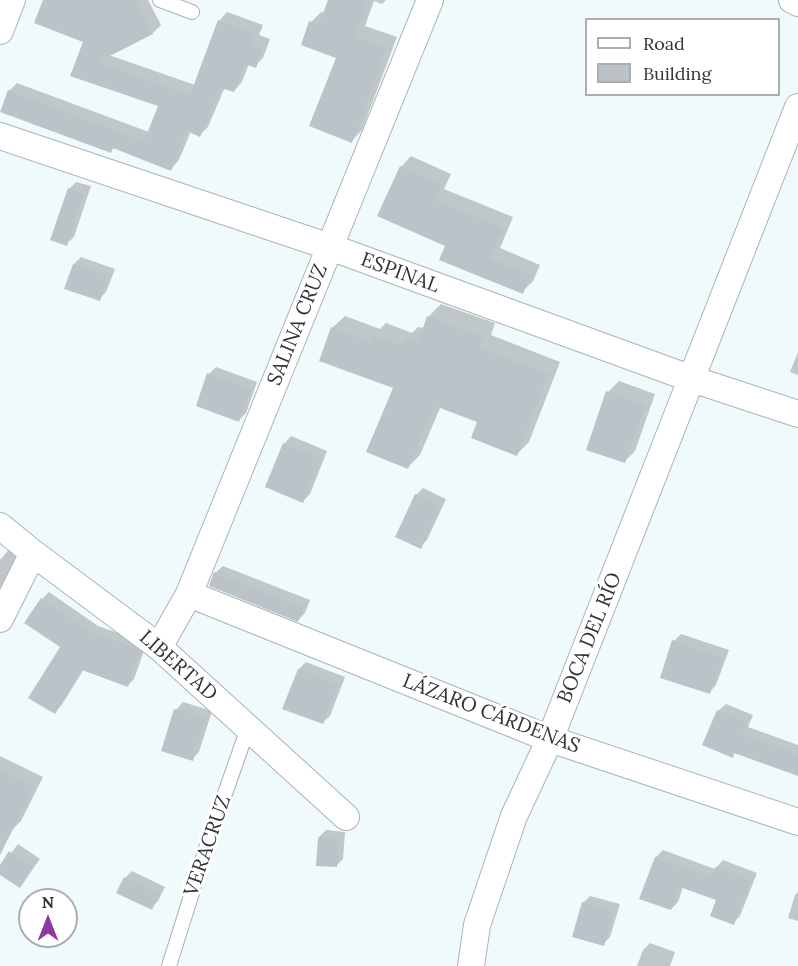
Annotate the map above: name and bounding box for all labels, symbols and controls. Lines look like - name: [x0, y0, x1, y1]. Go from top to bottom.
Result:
- legend: [585, 18, 780, 96]
- text: Road: [643, 32, 685, 55]
- text: Building: [643, 62, 711, 85]
- street label: ESPINAL: [357, 248, 443, 298]
- street label: SALINA CRUZ: [263, 261, 333, 389]
- street label: BOCA DEL RÍO: [553, 569, 627, 707]
- street label: LIBERTAD: [134, 626, 222, 706]
- street label: LÁZARO CÁRDENAS: [399, 669, 583, 759]
- street label: VERACRUZ: [180, 792, 236, 900]
- north arrow: [18, 888, 78, 948]
- text: N: [42, 892, 54, 912]

